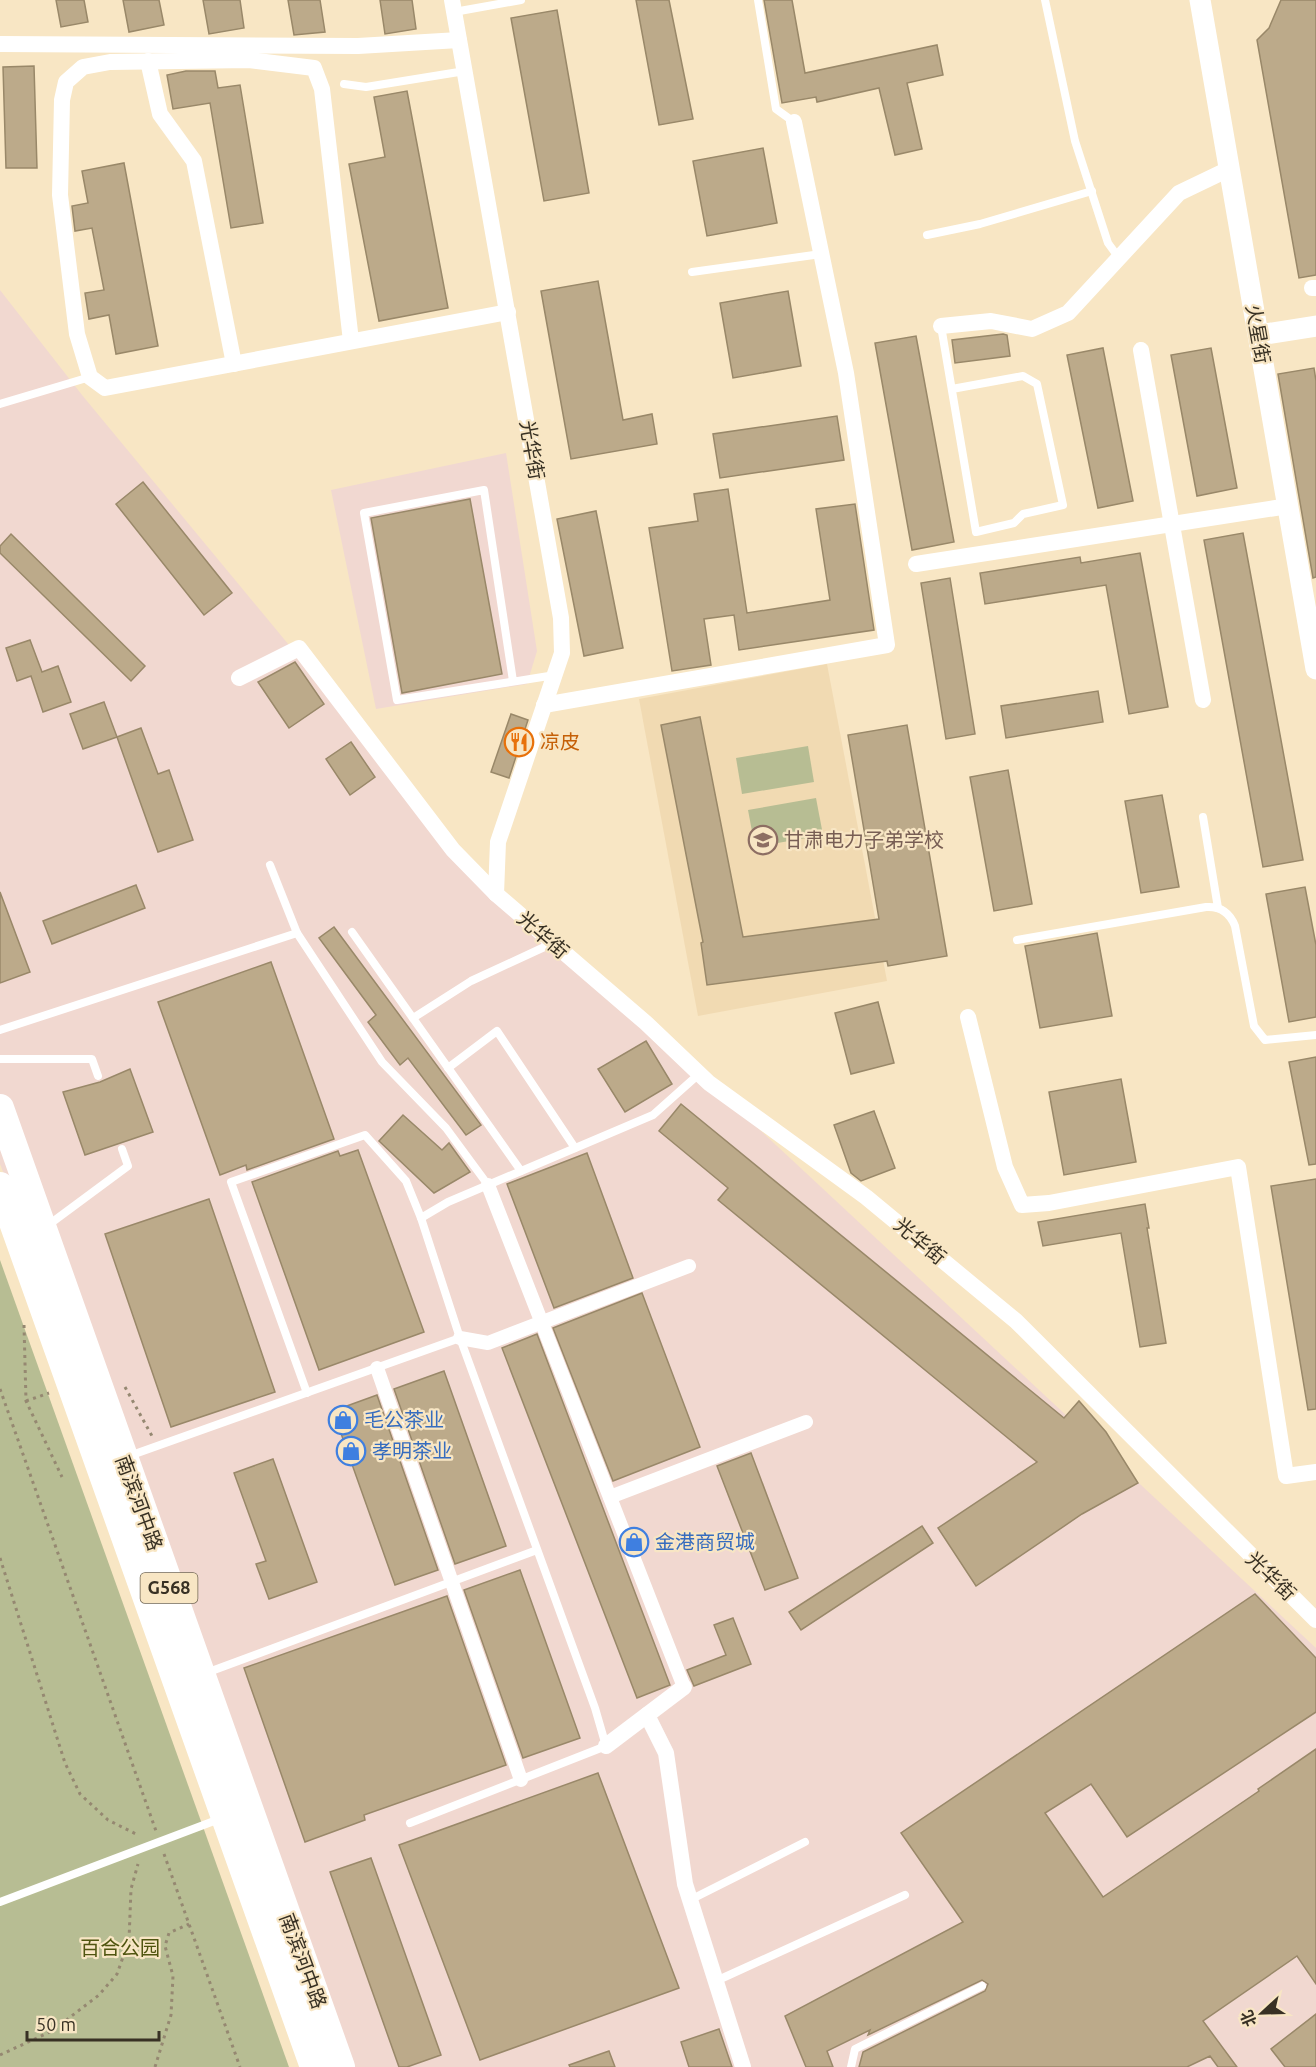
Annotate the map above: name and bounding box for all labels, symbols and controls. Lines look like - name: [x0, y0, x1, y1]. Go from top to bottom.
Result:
- street label: 火星街: [1242, 302, 1275, 365]
- street label: 光华街: [516, 418, 549, 481]
- restaurant icon: 凉皮: [503, 726, 535, 758]
- place label: 凉皮: [540, 730, 580, 753]
- school or university icon: 甘肃电力子弟学校: [747, 824, 779, 856]
- place label: 甘肃电力子弟学校: [784, 828, 944, 851]
- street label: 光华街: [513, 906, 574, 963]
- street label: 光华街: [890, 1213, 951, 1269]
- shop icon: 毛公茶业: [327, 1404, 359, 1436]
- place label: 毛公茶业: [364, 1408, 444, 1431]
- shop icon: 孝明茶业: [335, 1435, 367, 1467]
- place label: 孝明茶业: [372, 1439, 452, 1462]
- street label: 南滨河中路: [112, 1452, 167, 1554]
- shop icon: 金港商贸城: [618, 1526, 650, 1558]
- place label: 金港商贸城: [655, 1530, 755, 1553]
- street label: 光华街: [1242, 1547, 1301, 1605]
- road number: G568: [140, 1573, 198, 1603]
- street label: 南滨河中路: [276, 1910, 331, 2012]
- park label: 百合公园: [80, 1936, 160, 1959]
- north arrow: [1232, 1983, 1292, 2043]
- scale bar: [27, 2004, 159, 2042]
- text: 北: [1237, 2008, 1259, 2029]
- text: 50 m: [36, 2014, 76, 2034]

